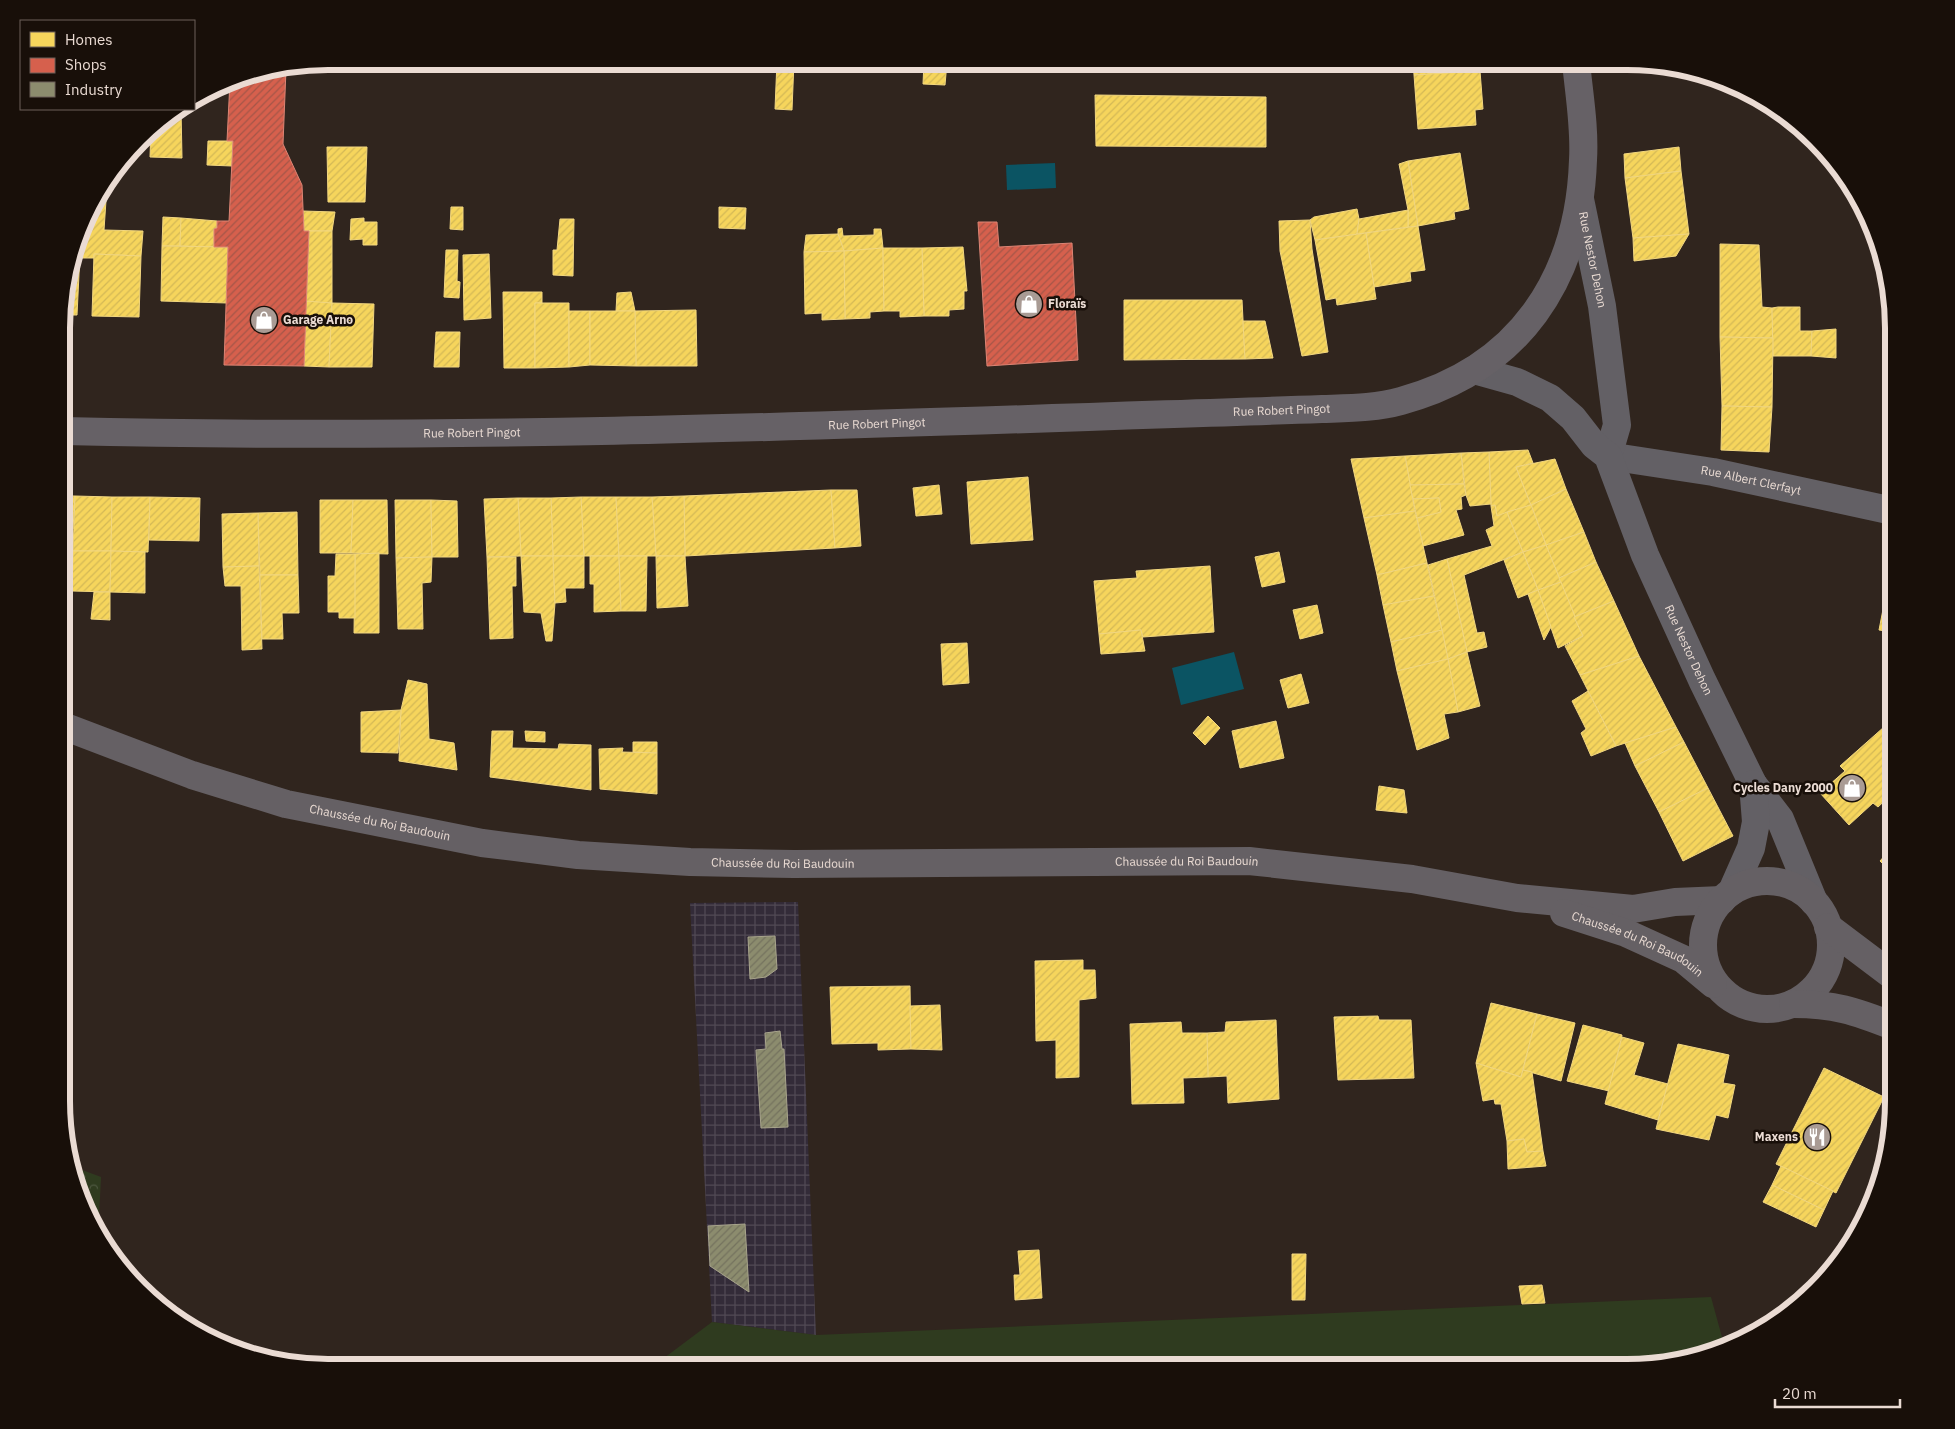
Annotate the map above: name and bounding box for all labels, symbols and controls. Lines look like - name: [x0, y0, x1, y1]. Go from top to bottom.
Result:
- legend: [20, 20, 195, 110]
- text: Homes: [65, 30, 113, 49]
- text: Shops: [65, 55, 107, 74]
- text: Industry: [65, 80, 123, 99]
- street label: Rue Nestor Dehon: [1576, 210, 1610, 309]
- shop icon: Floraïs: [1014, 289, 1044, 319]
- place label: Floraïs: [1048, 296, 1086, 311]
- shop icon: Garage Arno: [249, 305, 279, 335]
- place label: Garage Arno: [283, 312, 353, 327]
- street label: Rue Robert Pingot: [1233, 401, 1331, 419]
- street label: Rue Robert Pingot: [828, 414, 926, 432]
- street label: Rue Robert Pingot: [423, 424, 521, 440]
- street label: Rue Albert Clerfayt: [1700, 462, 1803, 498]
- street label: Rue Nestor Dehon: [1662, 602, 1716, 698]
- shop icon: Cycles Dany 2000: [1837, 773, 1867, 803]
- place label: Cycles Dany 2000: [1733, 780, 1833, 795]
- street label: Chaussée du Roi Baudouin: [308, 801, 452, 844]
- street label: Chaussée du Roi Baudouin: [1115, 853, 1259, 869]
- street label: Chaussée du Roi Baudouin: [711, 854, 855, 871]
- street label: Chaussée du Roi Baudouin: [1570, 908, 1706, 980]
- restaurant icon: Maxens: [1802, 1122, 1832, 1152]
- place label: Maxens: [1755, 1129, 1798, 1144]
- scale bar: [1775, 1376, 1900, 1408]
- text: 20 m: [1782, 1384, 1817, 1403]

